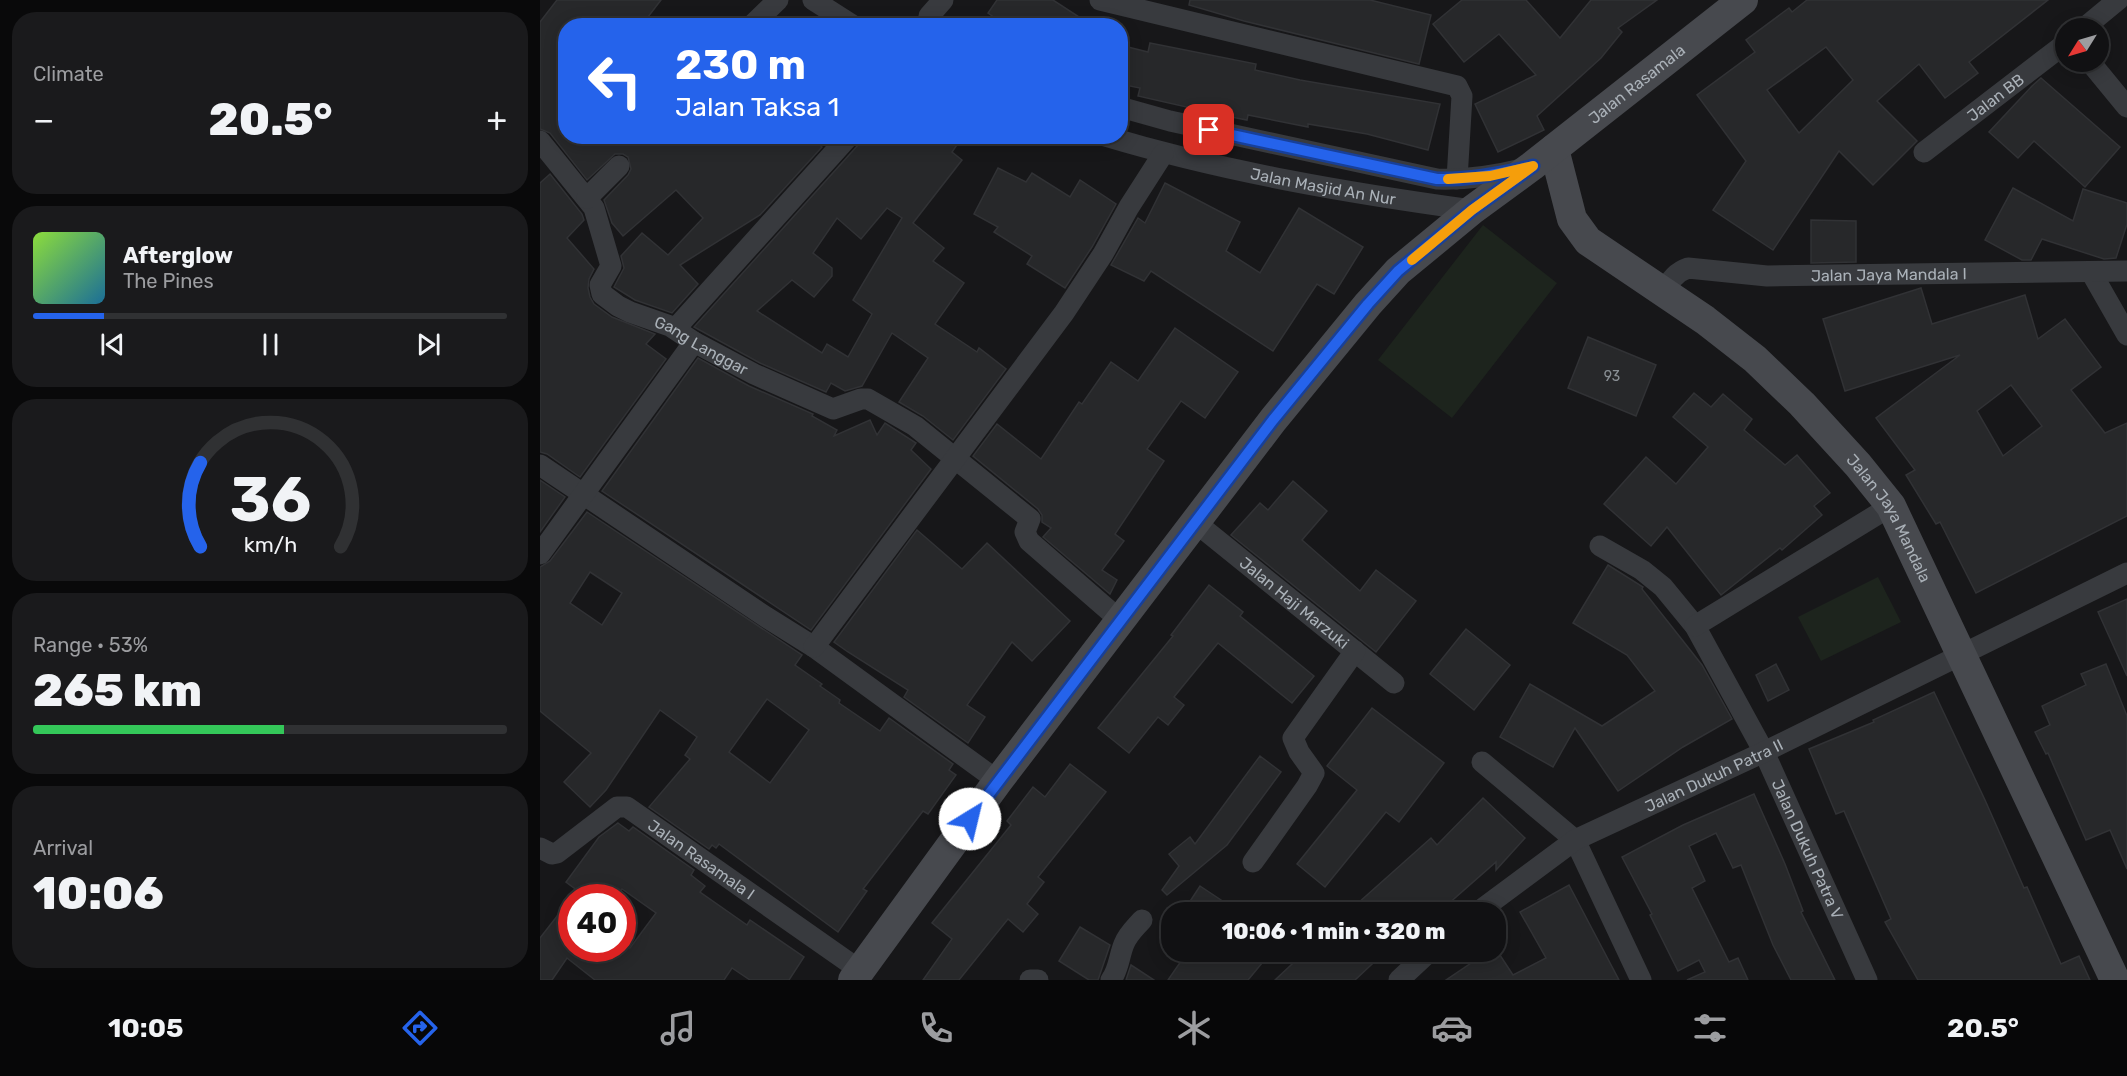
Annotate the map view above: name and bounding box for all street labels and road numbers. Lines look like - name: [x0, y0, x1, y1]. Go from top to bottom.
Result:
- street label: Jalan Rasamala: [1585, 40, 1689, 128]
- street label: Jalan BB: [1963, 70, 2028, 125]
- street label: Jalan Masjid An Nur: [1249, 164, 1397, 209]
- street label: Jalan Jaya Mandala I: [1811, 264, 1967, 285]
- street label: Gang Langgar: [652, 312, 751, 379]
- street label: Jalan Jaya Mandala: [1843, 450, 1935, 586]
- street label: Jalan Haji Marzuki: [1236, 553, 1353, 653]
- street label: Jalan Dukuh Patra II: [1642, 735, 1786, 816]
- street label: Jalan Dukuh Patra V: [1768, 776, 1847, 922]
- street label: Jalan Rasamala I: [644, 816, 758, 903]

